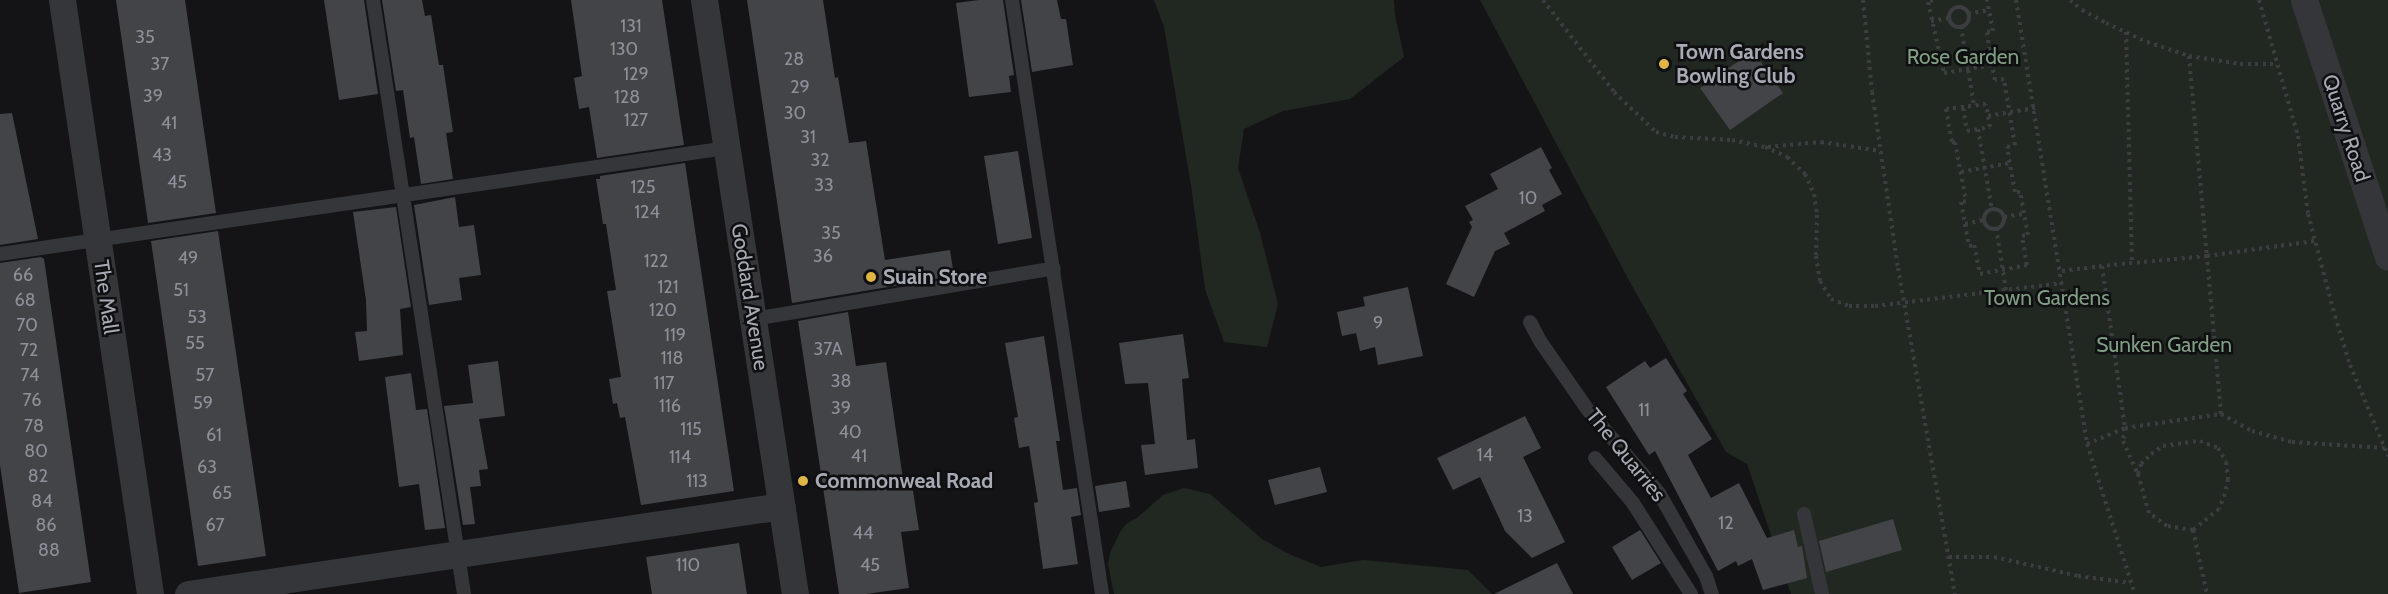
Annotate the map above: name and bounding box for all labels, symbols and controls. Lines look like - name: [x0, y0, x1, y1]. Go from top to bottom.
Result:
- house number: 131: [620, 15, 642, 37]
- house number: 35: [135, 26, 155, 48]
- house number: 130: [610, 38, 638, 60]
- place label: Town Gardens Bowling Club: [1676, 39, 1804, 89]
- park label: Rose Garden: [1907, 44, 2019, 70]
- house number: 28: [784, 48, 804, 70]
- house number: 37: [151, 53, 169, 75]
- marker: Town Gardens Bowling Club: [1657, 57, 1671, 71]
- house number: 129: [623, 63, 649, 85]
- street label: Quarry Road: [2317, 71, 2375, 185]
- house number: 29: [790, 76, 810, 98]
- house number: 39: [143, 85, 163, 107]
- house number: 128: [614, 86, 640, 108]
- house number: 30: [784, 102, 806, 124]
- house number: 127: [624, 109, 648, 131]
- house number: 41: [161, 112, 177, 134]
- house number: 31: [800, 126, 816, 148]
- house number: 43: [152, 144, 172, 166]
- house number: 32: [810, 149, 830, 171]
- house number: 45: [167, 171, 187, 193]
- house number: 33: [814, 174, 834, 196]
- house number: 125: [630, 176, 656, 198]
- house number: 10: [1519, 187, 1537, 209]
- house number: 124: [634, 201, 660, 223]
- street label: Goddard Avenue: [726, 222, 774, 372]
- house number: 35: [821, 222, 841, 244]
- house number: 36: [813, 245, 833, 267]
- house number: 49: [178, 247, 198, 269]
- house number: 122: [644, 250, 668, 272]
- street label: The Mall: [88, 258, 124, 336]
- house number: 66: [13, 264, 33, 286]
- place label: Suain Store: [883, 264, 987, 290]
- marker: Suain Store: [864, 270, 878, 284]
- house number: 121: [657, 276, 679, 298]
- house number: 51: [173, 279, 189, 301]
- park label: Town Gardens: [1984, 285, 2110, 311]
- house number: 68: [14, 289, 36, 311]
- house number: 120: [649, 299, 677, 321]
- house number: 53: [187, 306, 207, 328]
- house number: 9: [1373, 312, 1383, 334]
- house number: 70: [16, 314, 38, 336]
- house number: 119: [664, 324, 686, 346]
- house number: 55: [185, 332, 205, 354]
- park label: Sunken Garden: [2096, 332, 2232, 358]
- house number: 37A: [813, 338, 843, 360]
- house number: 72: [20, 339, 38, 361]
- house number: 118: [661, 347, 683, 369]
- house number: 74: [21, 364, 39, 386]
- house number: 57: [196, 364, 214, 386]
- house number: 38: [831, 370, 851, 392]
- house number: 117: [654, 372, 674, 394]
- house number: 76: [23, 389, 41, 411]
- house number: 59: [193, 392, 213, 414]
- house number: 116: [659, 395, 681, 417]
- house number: 39: [831, 397, 851, 419]
- house number: 11: [1638, 399, 1650, 421]
- street label: The Quarries: [1581, 403, 1671, 507]
- house number: 78: [24, 415, 44, 437]
- house number: 115: [680, 418, 702, 440]
- house number: 40: [839, 421, 861, 443]
- house number: 61: [206, 424, 222, 446]
- house number: 80: [24, 440, 48, 462]
- house number: 14: [1477, 444, 1493, 466]
- house number: 41: [851, 445, 867, 467]
- house number: 114: [669, 446, 691, 468]
- house number: 63: [197, 456, 217, 478]
- house number: 82: [28, 465, 48, 487]
- place label: Commonweal Road: [815, 468, 993, 494]
- house number: 113: [686, 470, 708, 492]
- marker: Commonweal Road: [796, 474, 810, 488]
- house number: 65: [212, 482, 232, 504]
- house number: 84: [31, 490, 53, 512]
- house number: 13: [1517, 505, 1533, 527]
- house number: 12: [1718, 512, 1734, 534]
- house number: 86: [35, 514, 57, 536]
- house number: 67: [205, 514, 225, 536]
- house number: 44: [853, 522, 873, 544]
- house number: 88: [38, 539, 60, 561]
- house number: 110: [676, 554, 700, 576]
- house number: 45: [860, 554, 880, 576]

